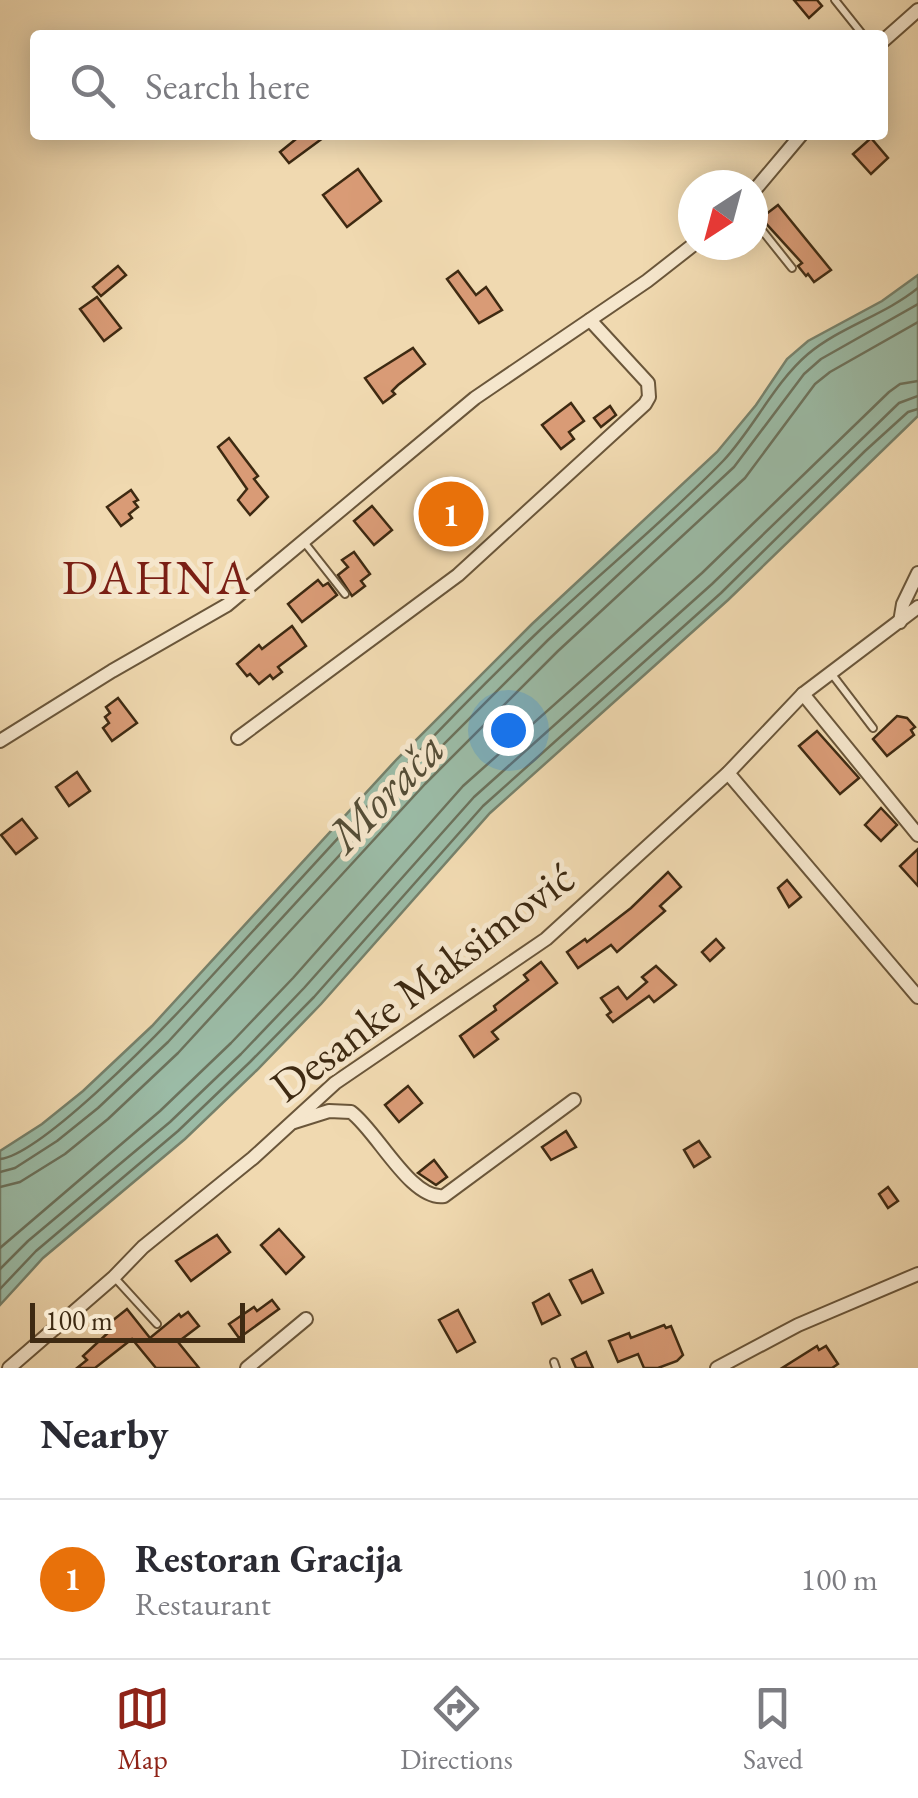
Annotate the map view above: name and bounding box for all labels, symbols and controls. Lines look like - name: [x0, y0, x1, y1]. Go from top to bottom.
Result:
- search box: [30, 30, 888, 140]
- icon: search: [65, 58, 120, 113]
- text: Search here: [145, 61, 310, 110]
- north arrow: [678, 170, 768, 260]
- pin: 1: [418, 476, 484, 552]
- district label: DAHNA: [62, 546, 252, 608]
- your location: [483, 705, 534, 756]
- water label: Morača: [311, 718, 457, 867]
- street label: Desanke Maksimović: [259, 848, 585, 1114]
- scale bar: [30, 1298, 245, 1342]
- text: 100 m: [45, 1302, 113, 1338]
- text: Nearby: [40, 1406, 169, 1461]
- text: Restoran Gracija: [135, 1534, 402, 1583]
- text: 1: [64, 1558, 81, 1600]
- text: 100 m: [801, 1558, 878, 1600]
- text: Restaurant: [135, 1583, 271, 1625]
- tab: Map: [115, 1681, 170, 1777]
- tab: Directions: [400, 1681, 513, 1777]
- tab: Saved: [743, 1681, 803, 1777]

